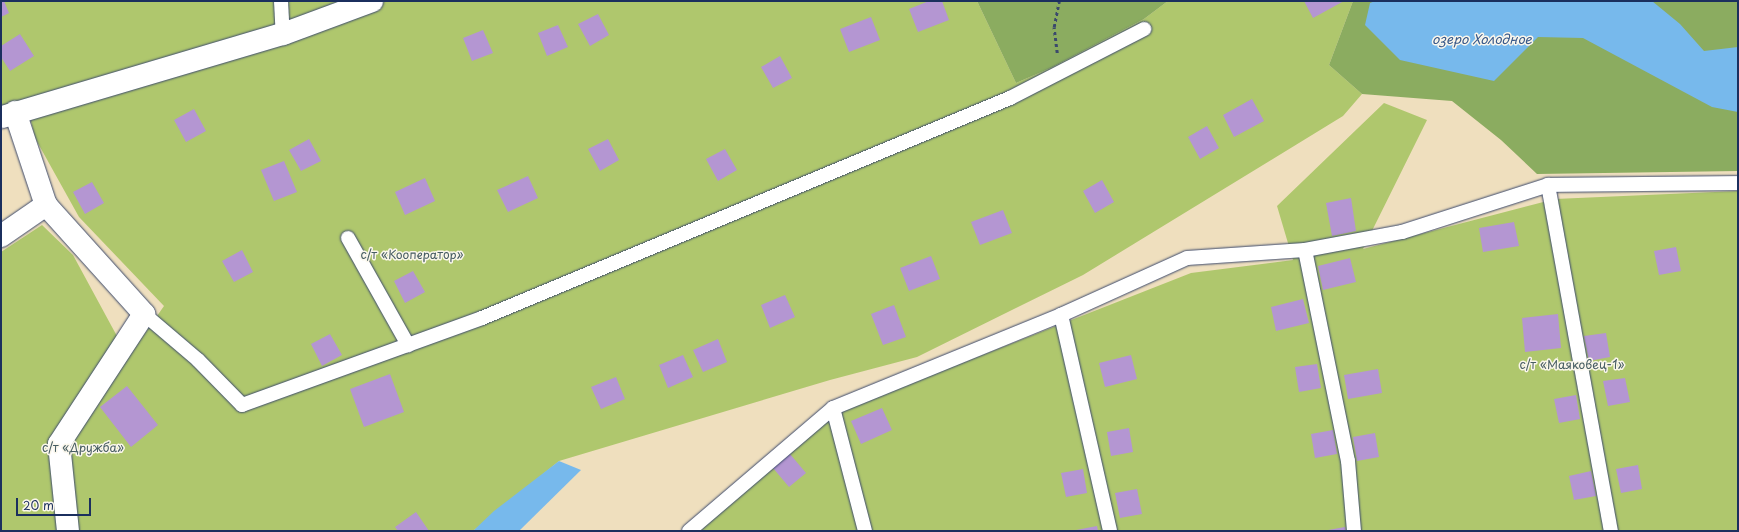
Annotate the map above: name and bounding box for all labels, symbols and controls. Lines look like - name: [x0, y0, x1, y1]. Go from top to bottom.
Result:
- water label: озеро Холодное: [1432, 31, 1532, 47]
- park label: с/т «Кооператор»: [361, 248, 463, 262]
- park label: с/т «Маяковец-1»: [1520, 358, 1624, 372]
- park label: с/т «Дружба»: [42, 441, 124, 455]
- scale bar: [18, 490, 93, 516]
- text: 20 m: [23, 496, 54, 514]

